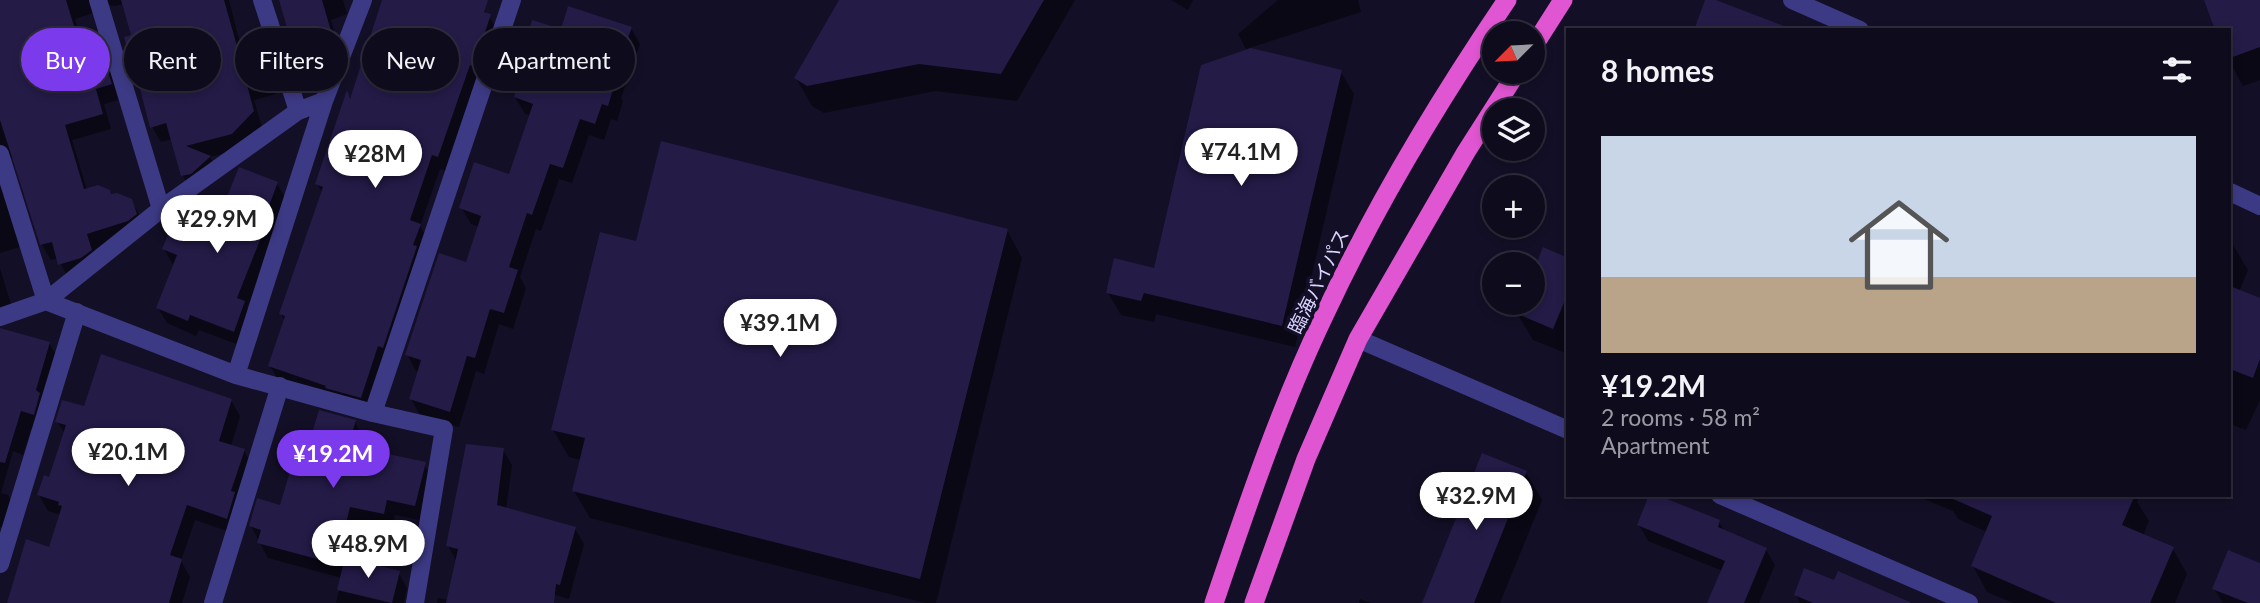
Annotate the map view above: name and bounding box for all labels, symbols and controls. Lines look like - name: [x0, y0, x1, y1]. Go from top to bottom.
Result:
- north arrow: [1482, 21, 1545, 84]
- map controls: [1482, 21, 1545, 315]
- chip: Buy: [21, 28, 110, 91]
- chip: Rent: [124, 28, 221, 91]
- chip: Filters: [235, 28, 348, 91]
- chip: New: [362, 28, 459, 91]
- chip: Apartment: [473, 28, 635, 91]
- icon: filters: [2158, 51, 2196, 89]
- text: 8 homes: [1601, 52, 1714, 88]
- button: layers: [1482, 98, 1545, 161]
- pin: ¥74.1M: [1184, 128, 1298, 188]
- pin: ¥28M: [334, 130, 416, 190]
- text: ¥74.1M: [1201, 137, 1281, 165]
- text: ¥28M: [344, 139, 406, 167]
- button: +: [1482, 175, 1545, 238]
- icon: home: [1836, 182, 1962, 308]
- pin: ¥29.9M: [160, 196, 274, 255]
- text: ¥29.9M: [177, 204, 257, 232]
- street label: 臨海バイパス: [1283, 225, 1353, 337]
- button: −: [1482, 252, 1545, 315]
- pin: ¥39.1M: [723, 300, 837, 359]
- text: ¥39.1M: [740, 308, 820, 336]
- text: ¥19.2M: [1601, 367, 1706, 403]
- text: 2 rooms · 58 m²: [1601, 403, 1760, 431]
- pin: ¥20.1M: [71, 428, 185, 488]
- pin: ¥19.2M: [276, 430, 390, 490]
- text: Apartment: [1601, 431, 1709, 459]
- text: ¥20.1M: [88, 437, 168, 465]
- text: ¥19.2M: [293, 439, 373, 467]
- pin: ¥32.9M: [1419, 472, 1533, 532]
- text: ¥32.9M: [1436, 481, 1516, 509]
- pin: ¥48.9M: [311, 520, 425, 580]
- text: ¥48.9M: [328, 529, 408, 557]

